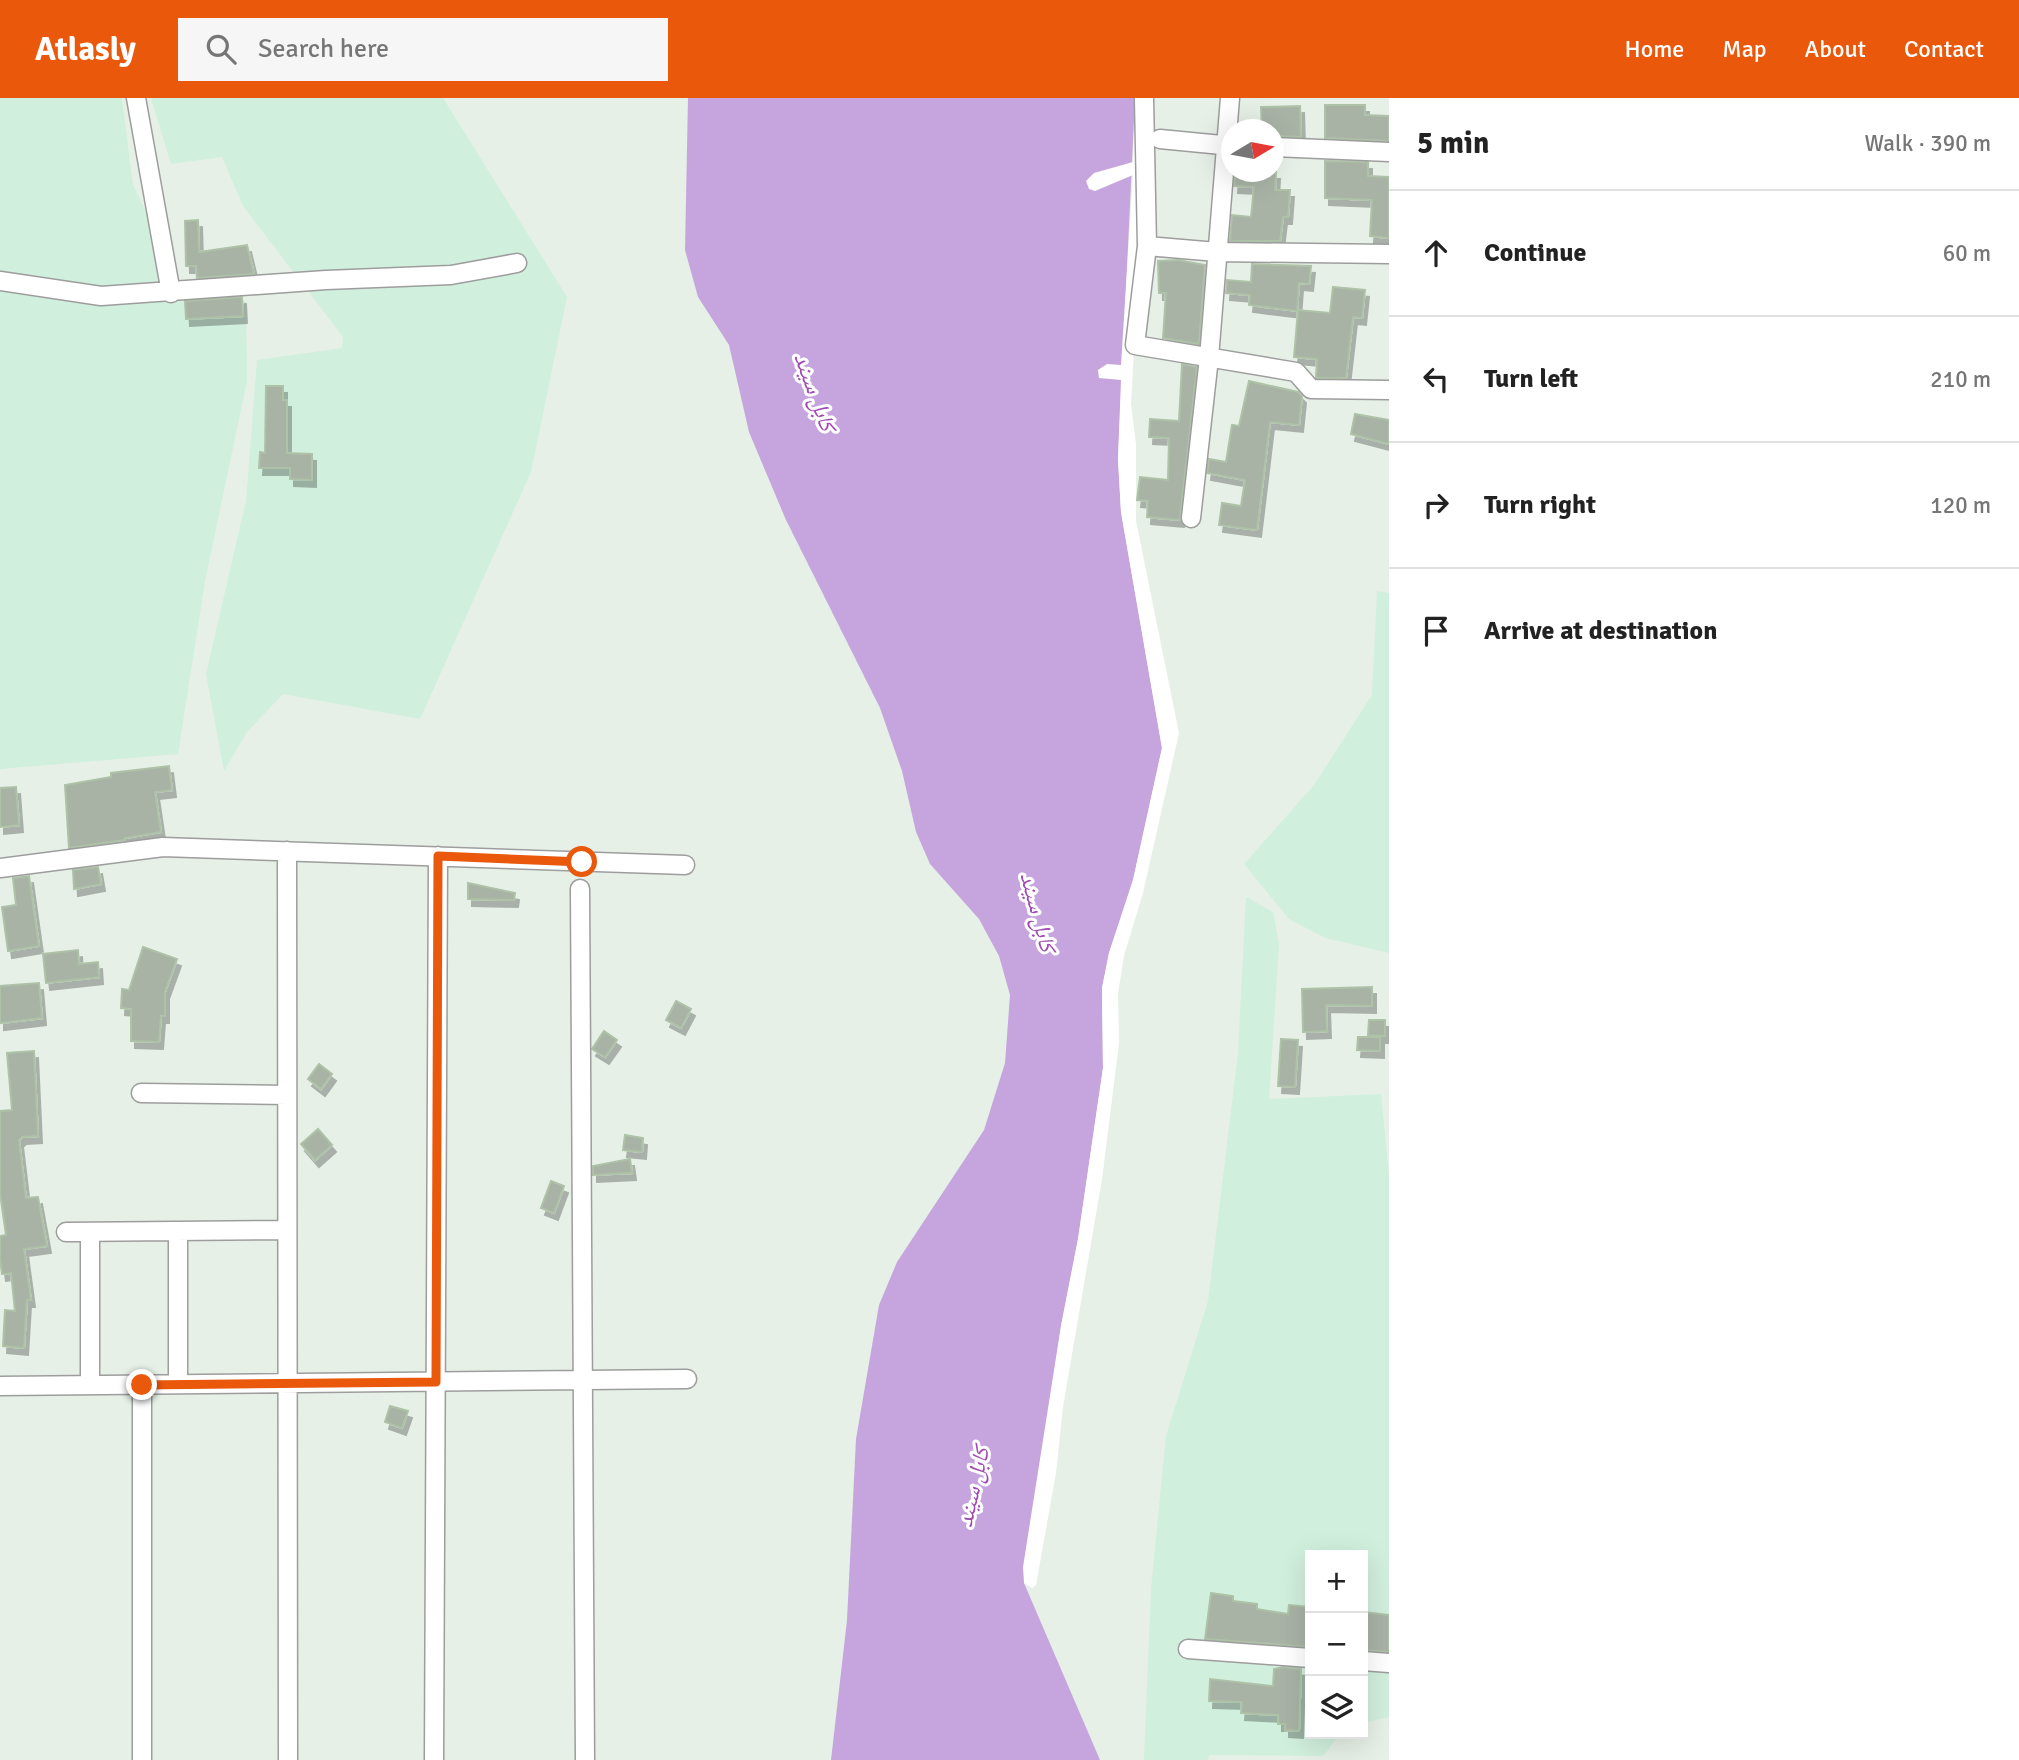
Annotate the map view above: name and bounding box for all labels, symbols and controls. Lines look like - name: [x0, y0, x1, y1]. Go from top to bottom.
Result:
- search box: [178, 18, 668, 81]
- text: Atlasly: [35, 29, 136, 70]
- icon: search: [202, 30, 240, 68]
- text: Search here: [258, 33, 389, 65]
- text: Home: [1624, 34, 1684, 64]
- text: Map: [1722, 34, 1767, 64]
- text: About: [1805, 34, 1866, 64]
- text: Contact: [1904, 34, 1984, 64]
- north arrow: [1221, 119, 1284, 182]
- text: 5 min: [1417, 125, 1489, 162]
- text: Walk · 390 m: [1865, 129, 1991, 158]
- icon: ahead: [1417, 234, 1455, 272]
- text: Continue: [1484, 237, 1586, 269]
- text: 60 m: [1943, 239, 1991, 268]
- water label: کابل سيند: [787, 349, 844, 438]
- icon: left: [1417, 360, 1455, 398]
- text: Turn left: [1484, 363, 1578, 395]
- text: 210 m: [1930, 365, 1991, 394]
- icon: right: [1417, 486, 1455, 524]
- text: Turn right: [1484, 489, 1596, 521]
- text: 120 m: [1930, 491, 1991, 520]
- icon: arrive: [1417, 612, 1455, 650]
- text: Arrive at destination: [1484, 615, 1717, 647]
- route start: [566, 846, 597, 877]
- water label: کابل سيند: [1013, 869, 1063, 958]
- route end: [126, 1369, 157, 1400]
- water label: کابل سيند: [950, 1441, 997, 1530]
- map controls: [1305, 1550, 1368, 1739]
- button: +: [1305, 1550, 1368, 1613]
- button: −: [1305, 1613, 1368, 1676]
- button: layers: [1305, 1676, 1368, 1739]

